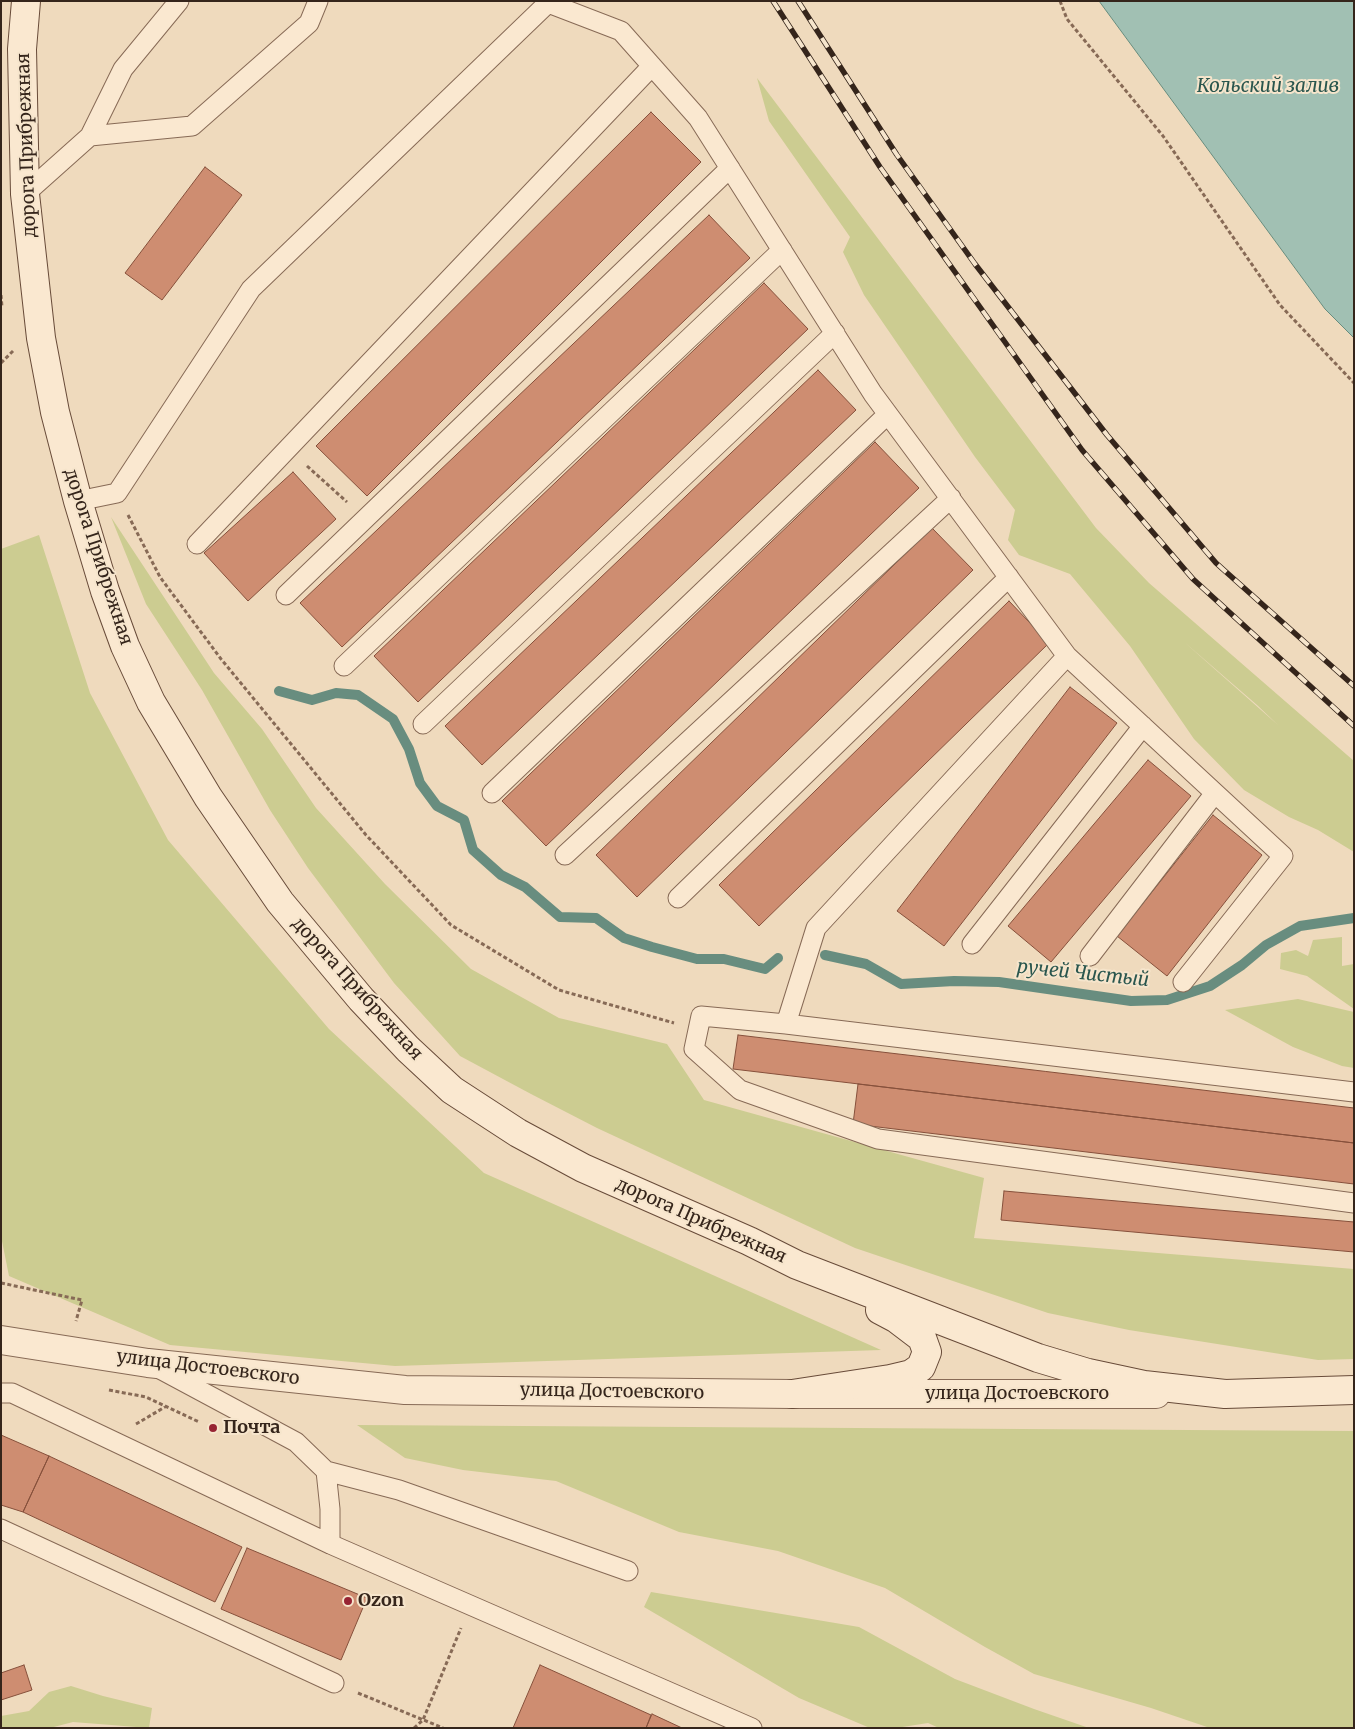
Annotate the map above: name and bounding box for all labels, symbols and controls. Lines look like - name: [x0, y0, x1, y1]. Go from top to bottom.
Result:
- street label: дорога Прибрежная: [13, 53, 41, 237]
- water label: Кольский залив: [1197, 76, 1339, 98]
- street label: дорога Прибрежная: [59, 466, 137, 648]
- street label: дорога Прибрежная: [287, 913, 427, 1065]
- water label: ручей Чистый: [1016, 956, 1150, 992]
- street label: дорога Прибрежная: [612, 1174, 790, 1268]
- street label: улица Достоевского: [115, 1346, 301, 1390]
- street label: улица Достоевского: [520, 1380, 704, 1404]
- street label: улица Достоевского: [925, 1383, 1109, 1405]
- place label: Почта: [223, 1417, 280, 1439]
- marker: Почта: [207, 1422, 219, 1434]
- place label: Ozon: [358, 1590, 404, 1612]
- marker: Ozon: [342, 1595, 354, 1607]

